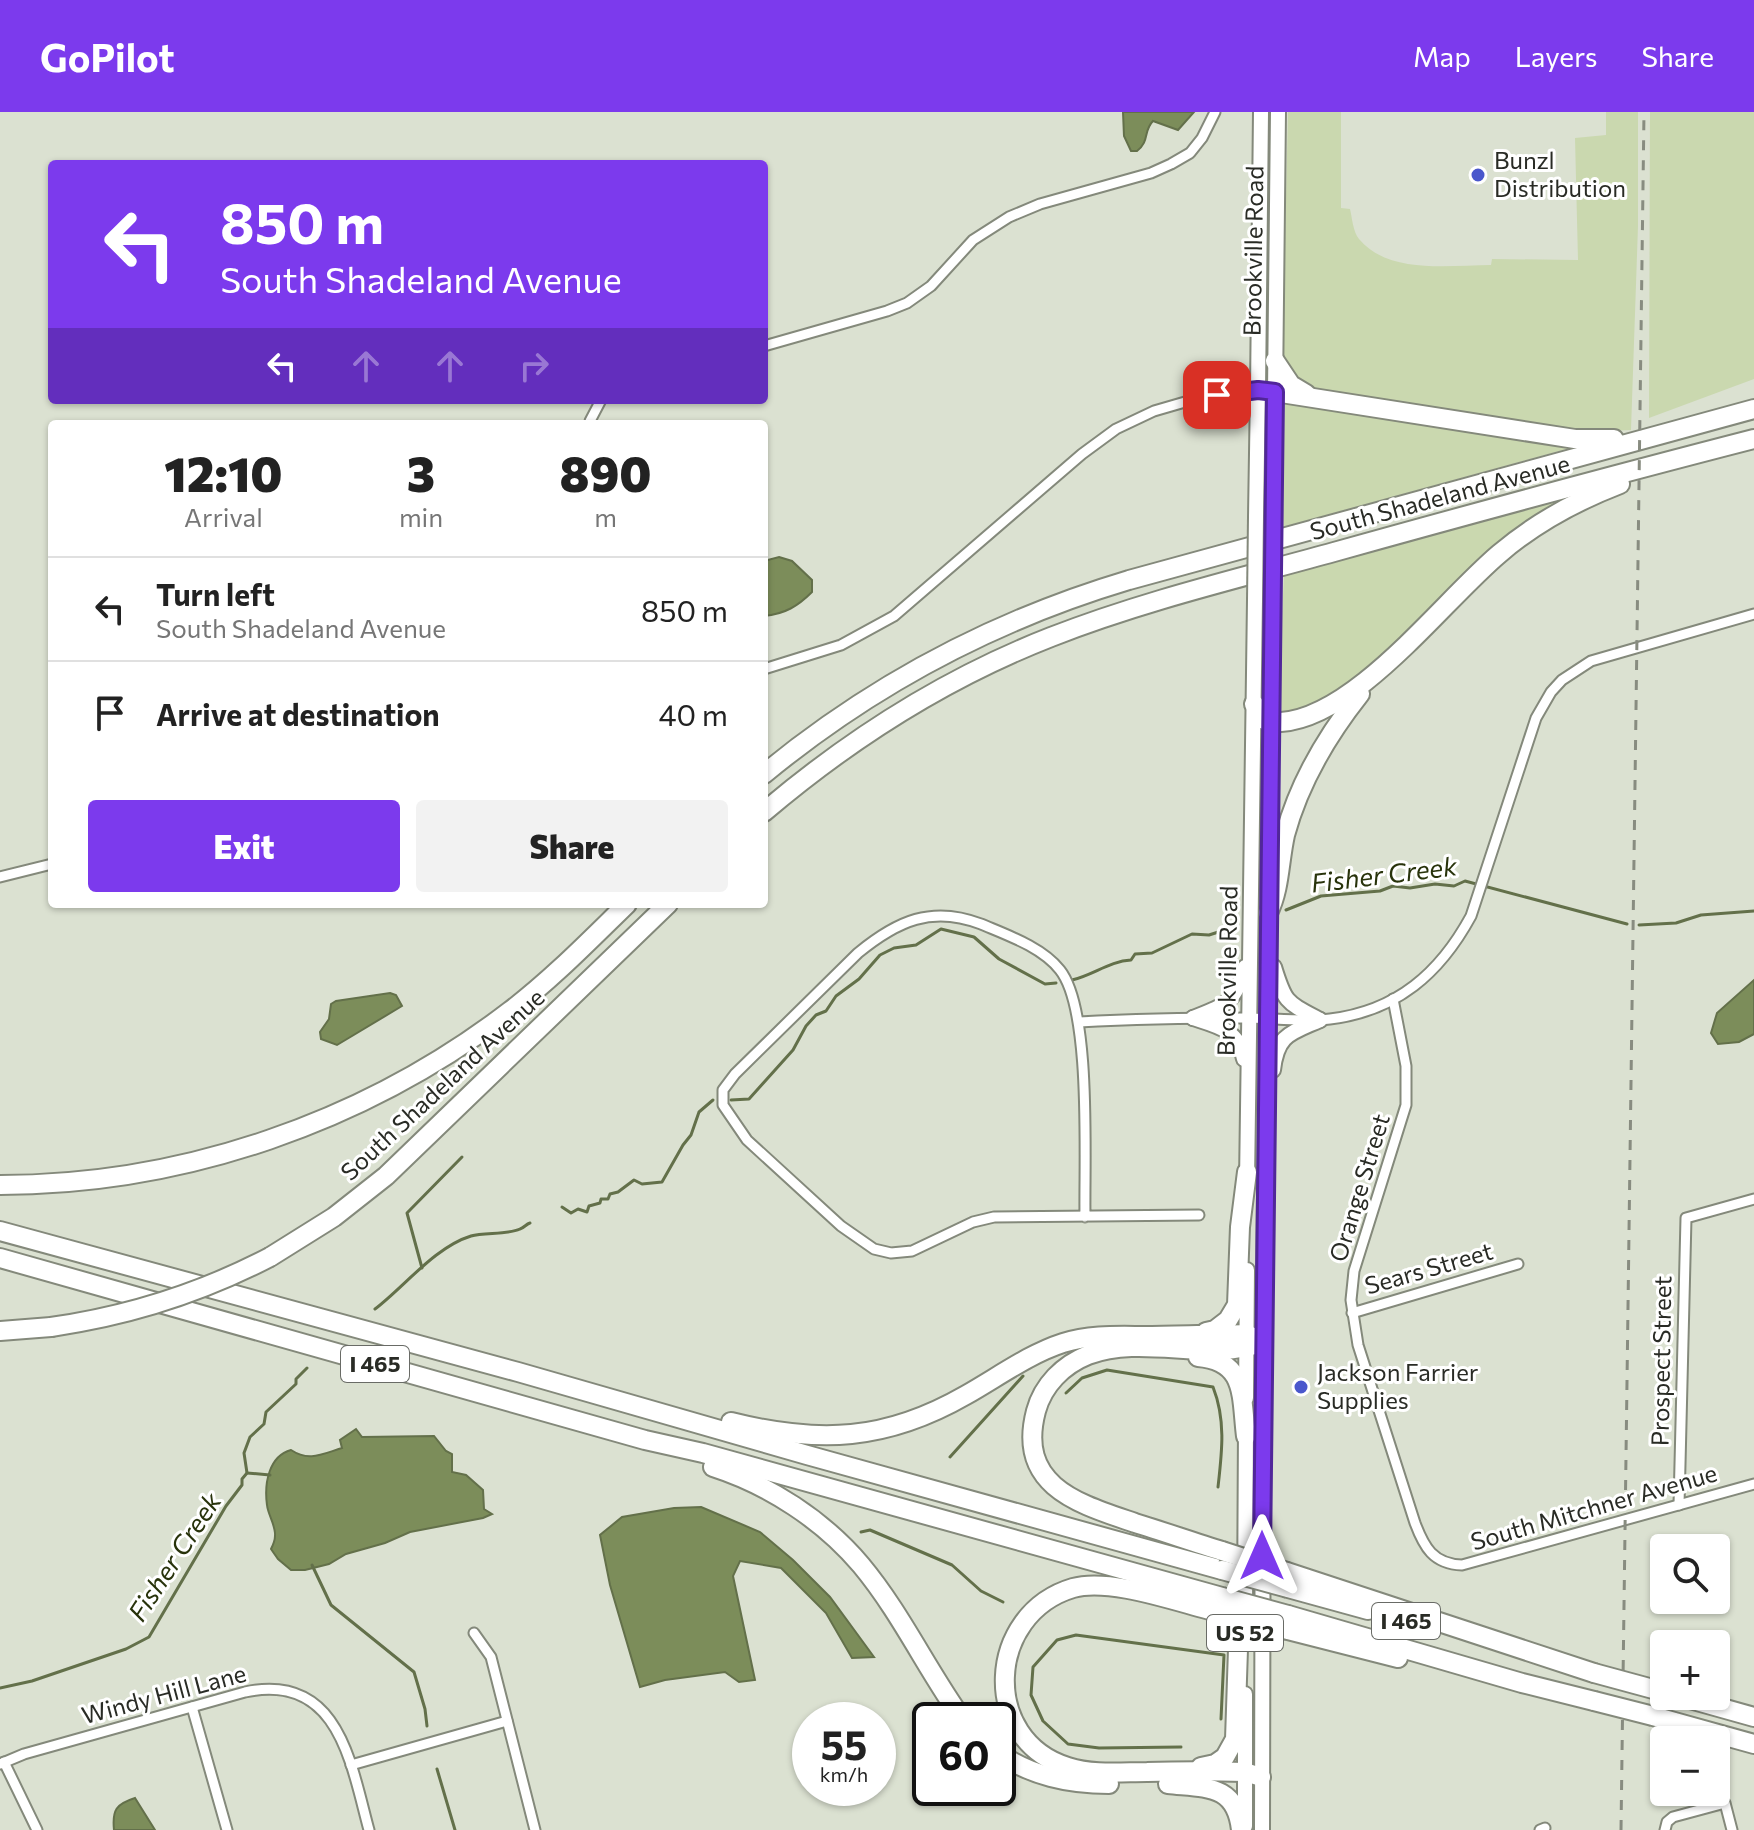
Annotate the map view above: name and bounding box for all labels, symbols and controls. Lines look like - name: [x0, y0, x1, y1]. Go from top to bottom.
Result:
- text: GoPilot: [40, 33, 175, 80]
- text: Map: [1413, 39, 1471, 73]
- text: Layers: [1515, 39, 1597, 73]
- text: Share: [1641, 39, 1714, 73]
- place label: Bunzl Distribution: [1494, 145, 1626, 202]
- street label: Brookville Road: [1237, 166, 1268, 336]
- marker: Bunzl Distribution: [1469, 166, 1487, 184]
- text: 850 m: [220, 187, 384, 256]
- icon: left: [88, 192, 192, 296]
- text: South Shadeland Avenue: [220, 256, 622, 300]
- icon: left: [260, 344, 304, 388]
- icon: ahead: [344, 344, 388, 388]
- icon: ahead: [428, 344, 472, 388]
- icon: right: [512, 344, 556, 388]
- pin: [1183, 361, 1251, 429]
- icon: arrive: [1195, 373, 1239, 417]
- text: 12:10: [164, 443, 283, 502]
- text: 3: [407, 443, 435, 502]
- text: 890: [559, 443, 652, 502]
- street label: South Shadeland Avenue: [1307, 448, 1573, 545]
- text: Arrival: [184, 501, 263, 532]
- text: min: [399, 501, 443, 532]
- text: m: [594, 501, 617, 532]
- text: Turn left: [156, 575, 275, 612]
- icon: left: [88, 587, 132, 631]
- text: 850 m: [641, 591, 728, 628]
- text: South Shadeland Avenue: [156, 612, 446, 643]
- icon: arrive: [88, 691, 132, 735]
- text: Arrive at destination: [156, 695, 440, 732]
- text: 40 m: [659, 695, 728, 732]
- button: Exit: [88, 800, 400, 892]
- button: Share: [416, 800, 728, 892]
- water label: Fisher Creek: [1309, 849, 1459, 898]
- street label: Brookville Road: [1211, 886, 1242, 1056]
- street label: South Shadeland Avenue: [334, 982, 550, 1186]
- street label: Orange Street: [1322, 1110, 1395, 1265]
- street label: Sears Street: [1361, 1235, 1496, 1300]
- street label: Prospect Street: [1645, 1275, 1676, 1446]
- road number: I 465: [341, 1346, 409, 1382]
- place label: Jackson Farrier Supplies: [1317, 1357, 1479, 1414]
- marker: Jackson Farrier Supplies: [1292, 1378, 1310, 1396]
- street label: South Mitchner Avenue: [1467, 1457, 1720, 1556]
- water label: Fisher Creek: [121, 1485, 227, 1626]
- position arrow: [1220, 1514, 1304, 1598]
- map controls: [1650, 1534, 1730, 1806]
- button: search: [1650, 1534, 1730, 1614]
- road number: I 465: [1372, 1603, 1440, 1639]
- road number: US 52: [1207, 1615, 1283, 1651]
- button: +: [1650, 1630, 1730, 1710]
- street label: Windy Hill Lane: [78, 1658, 249, 1729]
- speed limit sign: 60: [912, 1702, 1016, 1806]
- text: 55: [821, 1719, 867, 1768]
- button: −: [1650, 1726, 1730, 1806]
- text: km/h: [820, 1762, 868, 1786]

